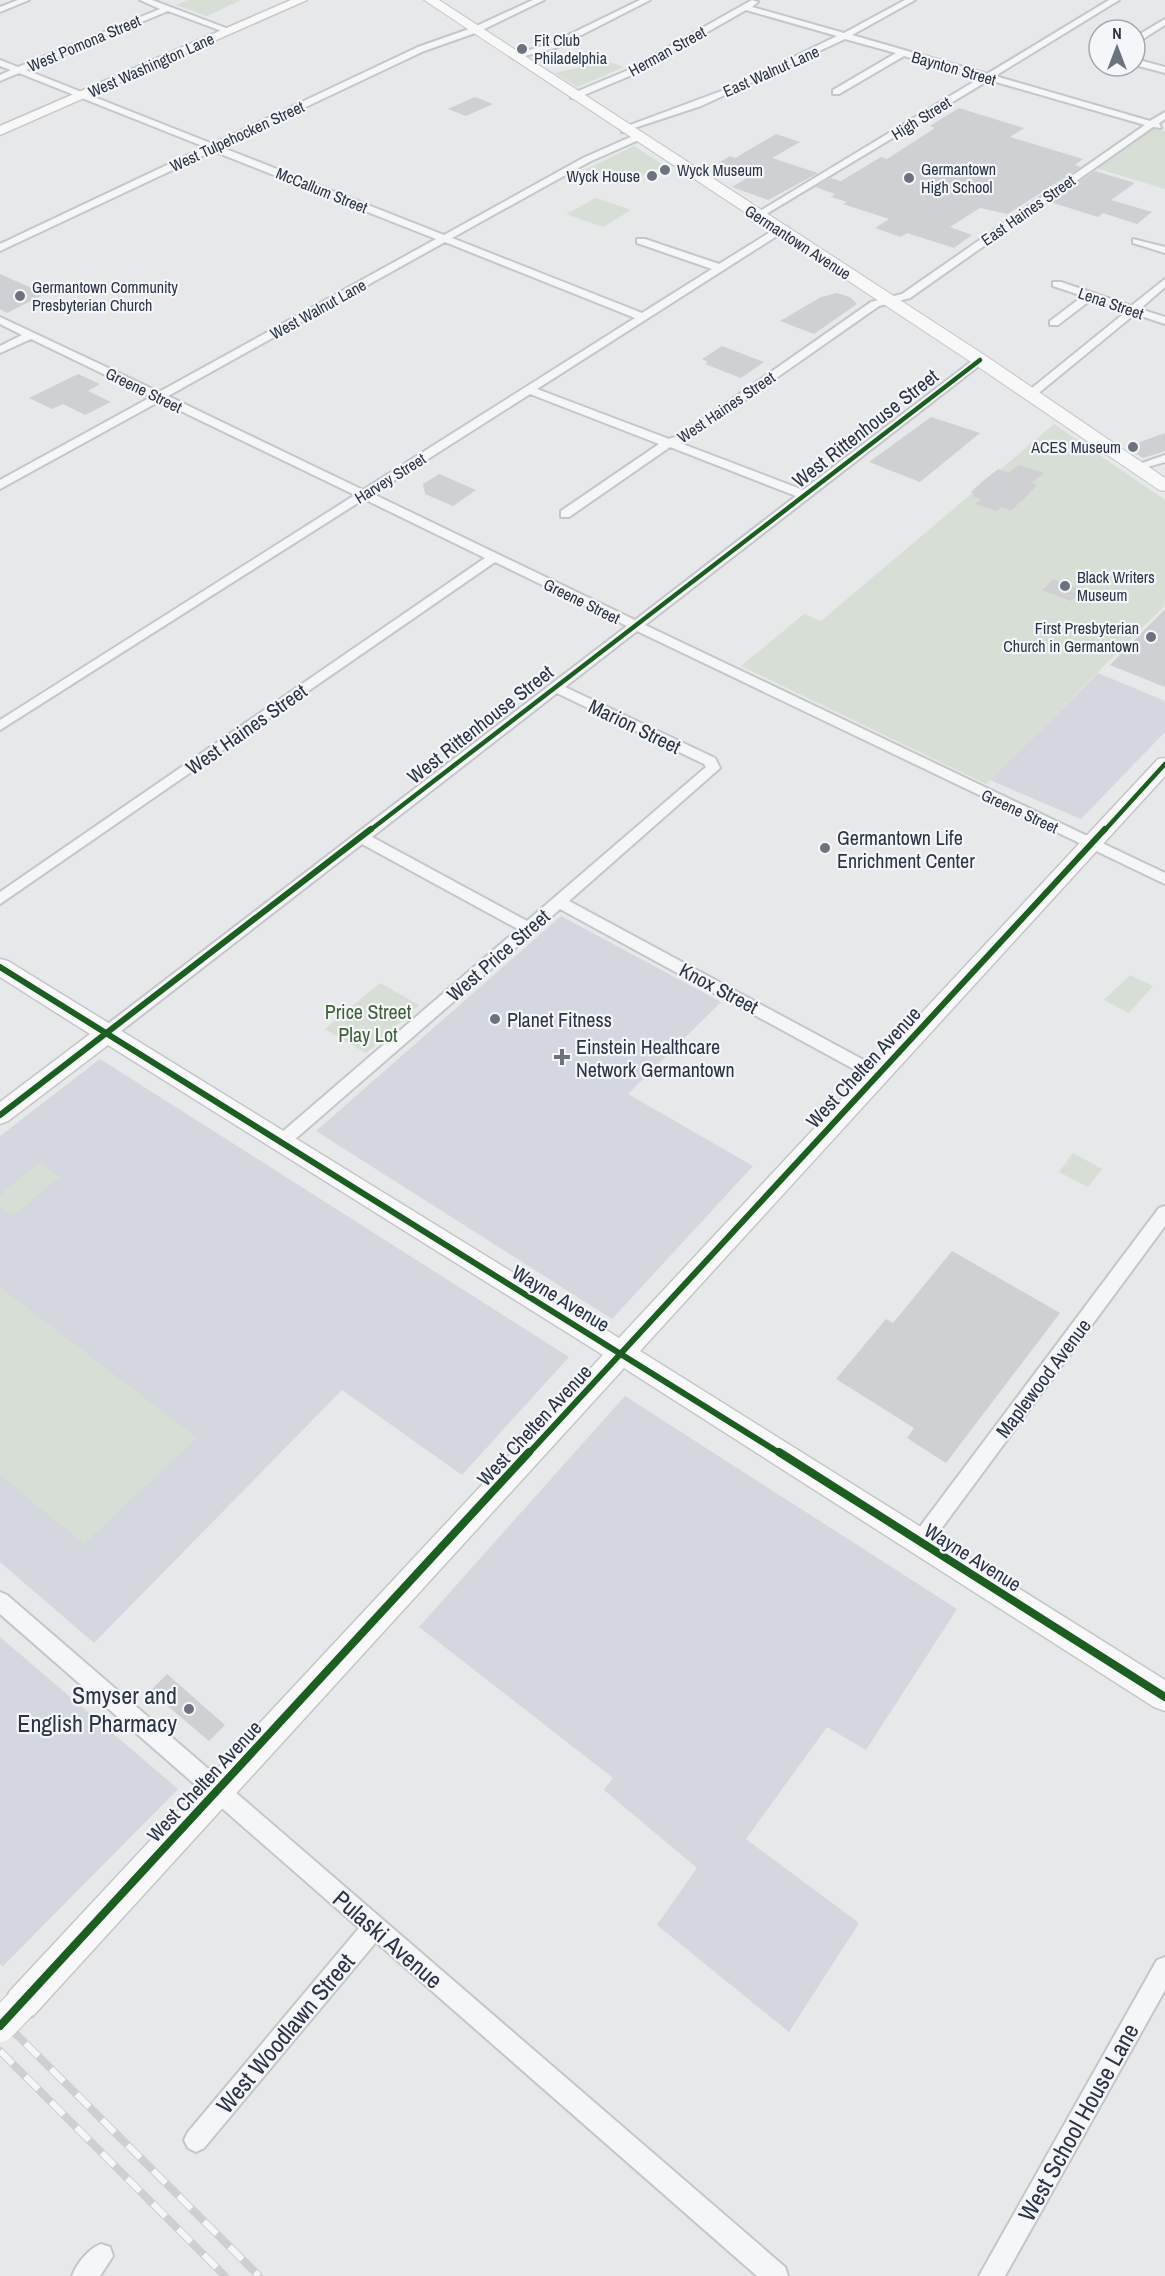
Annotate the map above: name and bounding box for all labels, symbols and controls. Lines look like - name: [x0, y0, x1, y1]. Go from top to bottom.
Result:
- street label: West Pomona Street: [24, 9, 144, 77]
- north arrow: [1087, 18, 1147, 78]
- street label: Herman Street: [624, 21, 710, 81]
- text: N: [1112, 22, 1122, 44]
- street label: West Washington Lane: [85, 27, 217, 103]
- place label: Fit Club Philadelphia: [534, 29, 608, 69]
- street label: East Walnut Lane: [719, 40, 823, 102]
- marker: Fit Club Philadelphia: [515, 42, 529, 56]
- street label: Baynton Street: [909, 45, 999, 91]
- street label: High Street: [887, 91, 955, 145]
- street label: West Tulpehocken Street: [166, 95, 308, 177]
- place label: Germantown High School: [921, 158, 996, 198]
- place label: Wyck Museum: [677, 159, 763, 181]
- street label: McCallum Street: [273, 162, 371, 218]
- marker: Wyck Museum: [658, 163, 672, 177]
- place label: Wyck House: [566, 165, 640, 187]
- marker: Wyck House: [645, 169, 659, 183]
- street label: East Haines Street: [977, 169, 1080, 251]
- marker: Germantown High School: [902, 171, 916, 185]
- street label: Germantown Avenue: [741, 199, 855, 285]
- street label: West Walnut Lane: [266, 274, 370, 344]
- place label: Germantown Community Presbyterian Church: [32, 276, 178, 316]
- street label: Lena Street: [1075, 282, 1147, 325]
- marker: Germantown Community Presbyterian Church: [13, 289, 27, 303]
- street label: Greene Street: [102, 362, 186, 418]
- street label: West Rittenhouse Street: [786, 362, 944, 494]
- street label: West Haines Street: [673, 366, 780, 448]
- place label: ACES Museum: [1030, 436, 1121, 458]
- marker: ACES Museum: [1126, 440, 1140, 454]
- street label: Harvey Street: [350, 447, 430, 509]
- place label: Black Writers Museum: [1077, 566, 1155, 606]
- street label: Greene Street: [540, 573, 624, 629]
- marker: Black Writers Museum: [1058, 579, 1072, 593]
- place label: First Presbyterian Church in Germantown: [1003, 617, 1139, 657]
- marker: First Presbyterian Church in Germantown: [1144, 630, 1158, 644]
- street label: West Rittenhouse Street: [401, 658, 559, 790]
- street label: West Haines Street: [180, 677, 312, 781]
- street label: Marion Street: [584, 692, 686, 760]
- street label: Greene Street: [978, 784, 1062, 839]
- place label: Germantown Life Enrichment Center: [837, 824, 975, 874]
- marker: Germantown Life Enrichment Center: [818, 841, 832, 855]
- street label: West Price Street: [441, 902, 556, 1007]
- street label: Knox Street: [675, 956, 764, 1020]
- park label: Price Street Play Lot: [325, 998, 412, 1048]
- street label: West Chelten Avenue: [800, 1000, 926, 1134]
- place label: Planet Fitness: [507, 1006, 612, 1033]
- marker: Planet Fitness: [488, 1012, 502, 1026]
- place label: Einstein Healthcare Network Germantown: [576, 1033, 735, 1083]
- marker: Einstein Healthcare Network Germantown: [553, 1048, 571, 1066]
- street label: Wayne Avenue: [507, 1258, 615, 1338]
- street label: Maplewood Avenue: [989, 1313, 1097, 1443]
- street label: West Chelten Avenue: [471, 1358, 597, 1492]
- street label: Wayne Avenue: [919, 1517, 1027, 1597]
- place label: Smyser and English Pharmacy: [17, 1679, 177, 1739]
- marker: Smyser and English Pharmacy: [182, 1702, 196, 1716]
- street label: West Chelten Avenue: [141, 1714, 267, 1848]
- street label: Pulaski Avenue: [326, 1883, 450, 1995]
- street label: West Woodlawn Street: [209, 1946, 362, 2120]
- street label: West School House Lane: [1010, 2017, 1146, 2227]

